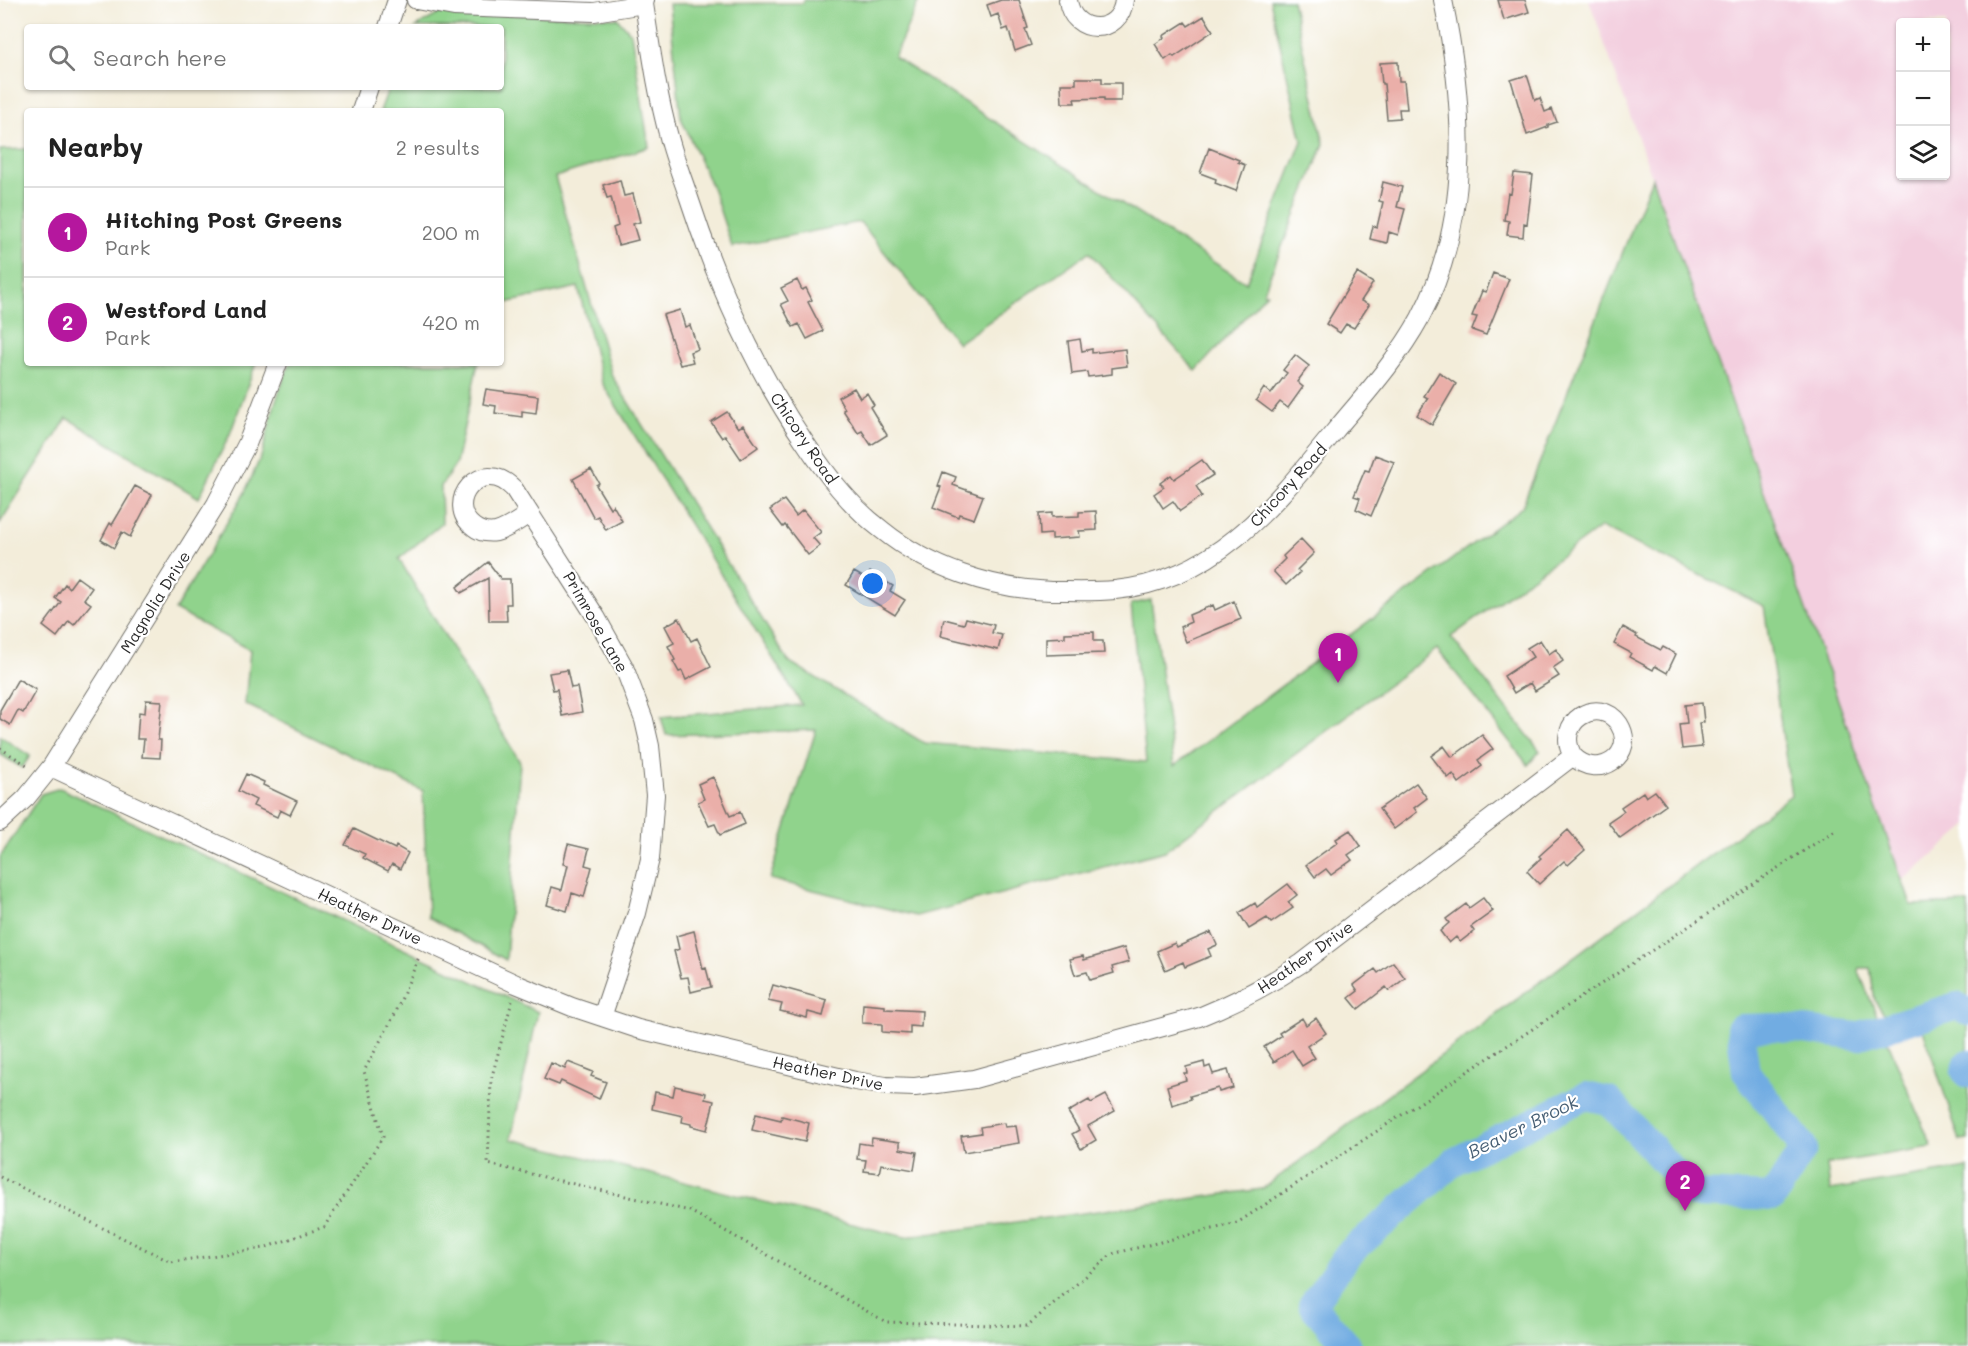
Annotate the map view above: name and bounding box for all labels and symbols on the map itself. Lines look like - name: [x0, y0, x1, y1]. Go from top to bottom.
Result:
- street label: Chicory Road: [766, 388, 843, 487]
- street label: Chicory Road: [1244, 438, 1331, 531]
- street label: Magnolia Drive: [115, 547, 194, 657]
- street label: Primrose Lane: [559, 568, 634, 676]
- your location: [858, 569, 887, 598]
- pin: 1: [1318, 634, 1358, 683]
- street label: Heather Drive: [315, 882, 426, 949]
- street label: Heather Drive: [1253, 916, 1357, 998]
- street label: Heather Drive: [771, 1051, 885, 1094]
- water label: Beaver Brook: [1463, 1089, 1582, 1163]
- pin: 2: [1666, 1162, 1704, 1211]

